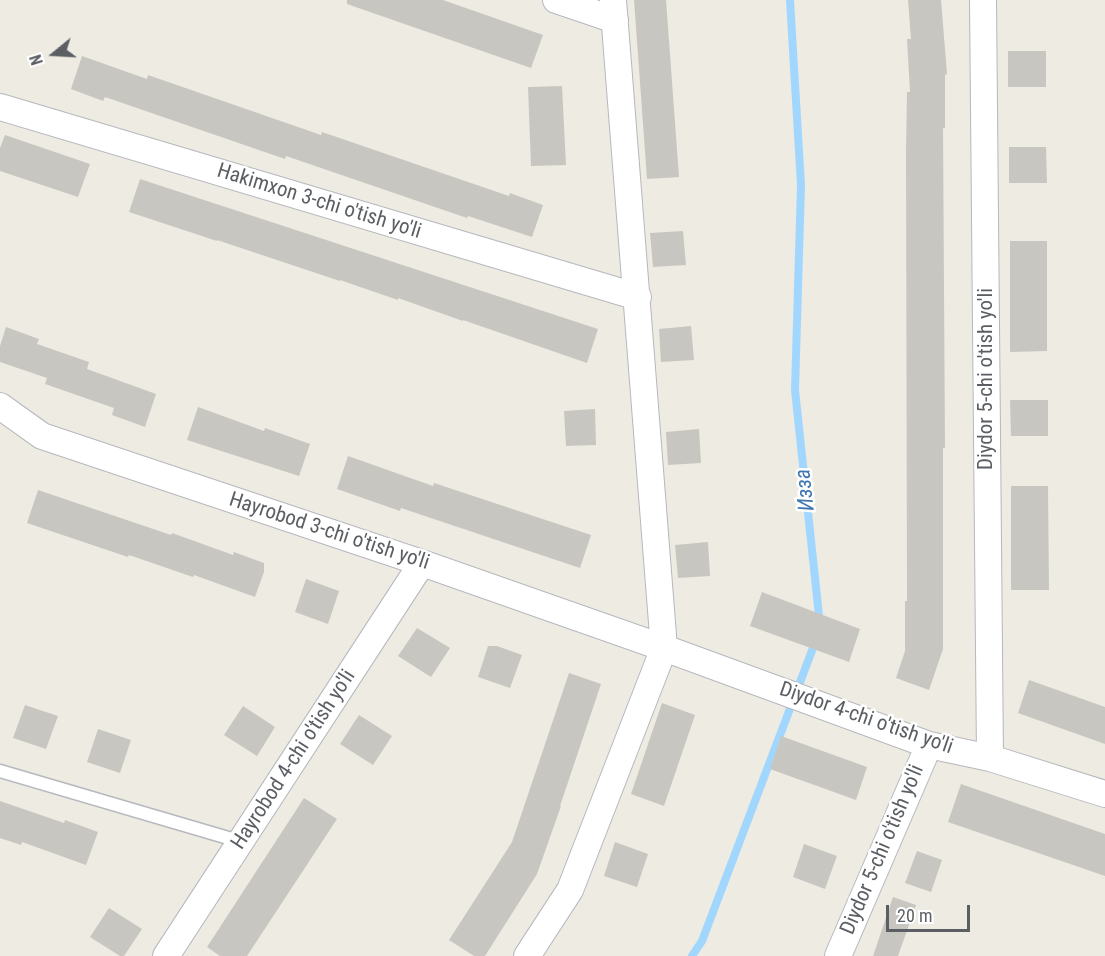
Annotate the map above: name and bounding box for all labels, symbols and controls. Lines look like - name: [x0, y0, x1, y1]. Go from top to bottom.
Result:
- north arrow: [24, 24, 84, 84]
- text: N: [26, 52, 47, 67]
- street label: Hakimxon 3-chi o'tish yo'li: [214, 159, 424, 245]
- street label: Diydor 5-chi o'tish yo'li: [974, 288, 1000, 470]
- water label: Изза: [791, 467, 821, 513]
- street label: Hayrobod 3-chi o'tish yo'li: [226, 488, 432, 576]
- street label: Hayrobod 4-chi o'tish yo'li: [227, 665, 361, 855]
- street label: Diydor 4-chi o'tish yo'li: [776, 677, 956, 761]
- street label: Diydor 5-chi o'tish yo'li: [836, 761, 930, 939]
- scale bar: [889, 893, 973, 931]
- text: 20 m: [897, 905, 932, 926]

